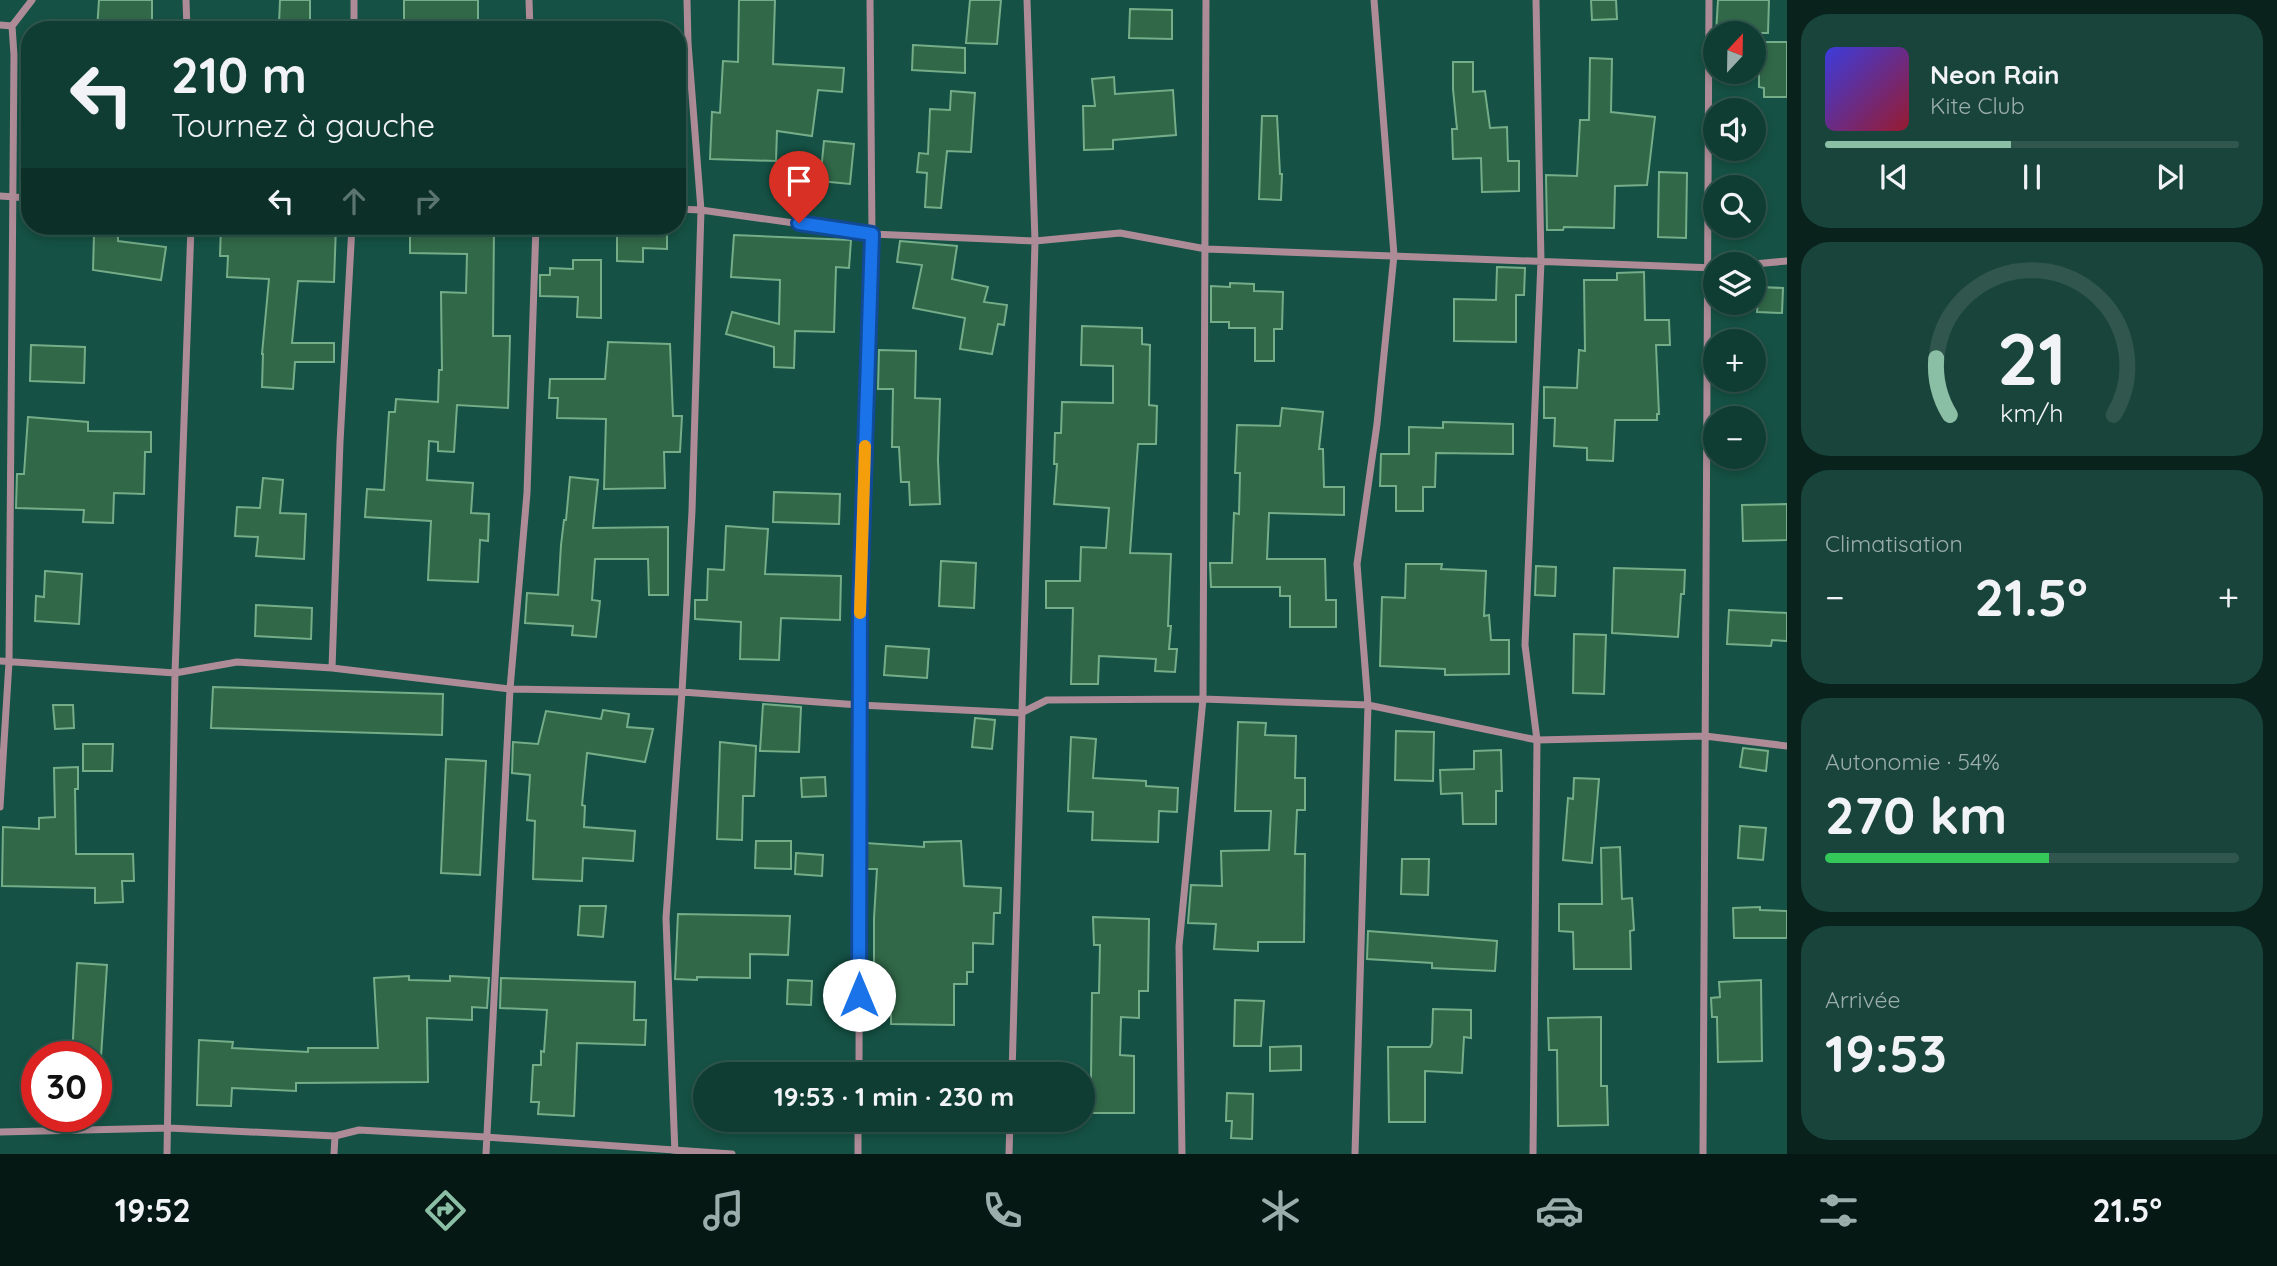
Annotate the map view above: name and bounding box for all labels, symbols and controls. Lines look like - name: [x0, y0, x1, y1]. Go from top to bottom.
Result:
- north arrow: [1703, 21, 1766, 84]
- map controls: [1703, 21, 1766, 469]
- text: 210 m: [171, 44, 307, 105]
- icon: left: [56, 49, 147, 140]
- text: Neon Rain: [1930, 58, 2059, 91]
- text: Kite Club: [1930, 91, 2025, 120]
- button: sound: [1703, 98, 1766, 161]
- text: Tournez à gauche: [171, 105, 435, 145]
- pin: [769, 151, 829, 223]
- icon: previous: [1875, 158, 1913, 196]
- icon: pause: [2013, 158, 2051, 196]
- icon: next: [2151, 158, 2189, 196]
- icon: arrive: [780, 162, 818, 200]
- button: search: [1703, 175, 1766, 238]
- icon: left: [262, 182, 300, 220]
- icon: ahead: [335, 182, 373, 220]
- icon: right: [408, 182, 446, 220]
- button: layers: [1703, 252, 1766, 315]
- text: 21: [1997, 312, 2067, 403]
- button: +: [1703, 329, 1766, 392]
- text: km/h: [2000, 397, 2064, 428]
- button: −: [1703, 406, 1766, 469]
- text: Climatisation: [1825, 529, 1963, 558]
- text: 21.5°: [1975, 564, 2088, 629]
- text: −: [1825, 573, 1845, 621]
- text: +: [2218, 573, 2239, 621]
- text: Autonomie · 54%: [1825, 747, 2000, 776]
- text: 270 km: [1825, 782, 2007, 847]
- position arrow: [822, 958, 896, 1032]
- text: Arrivée: [1825, 985, 1901, 1014]
- text: 19:53: [1825, 1020, 1947, 1085]
- speed limit sign: 30: [21, 1041, 112, 1132]
- text: 19:53 · 1 min · 230 m: [774, 1080, 1014, 1113]
- icon: directions: [421, 1186, 470, 1235]
- icon: music: [699, 1186, 748, 1235]
- icon: phone: [978, 1186, 1027, 1235]
- icon: climate: [1256, 1186, 1305, 1235]
- icon: car: [1535, 1186, 1584, 1235]
- icon: filters: [1814, 1186, 1863, 1235]
- text: 19:52: [115, 1190, 191, 1230]
- text: 21.5°: [2092, 1190, 2162, 1230]

